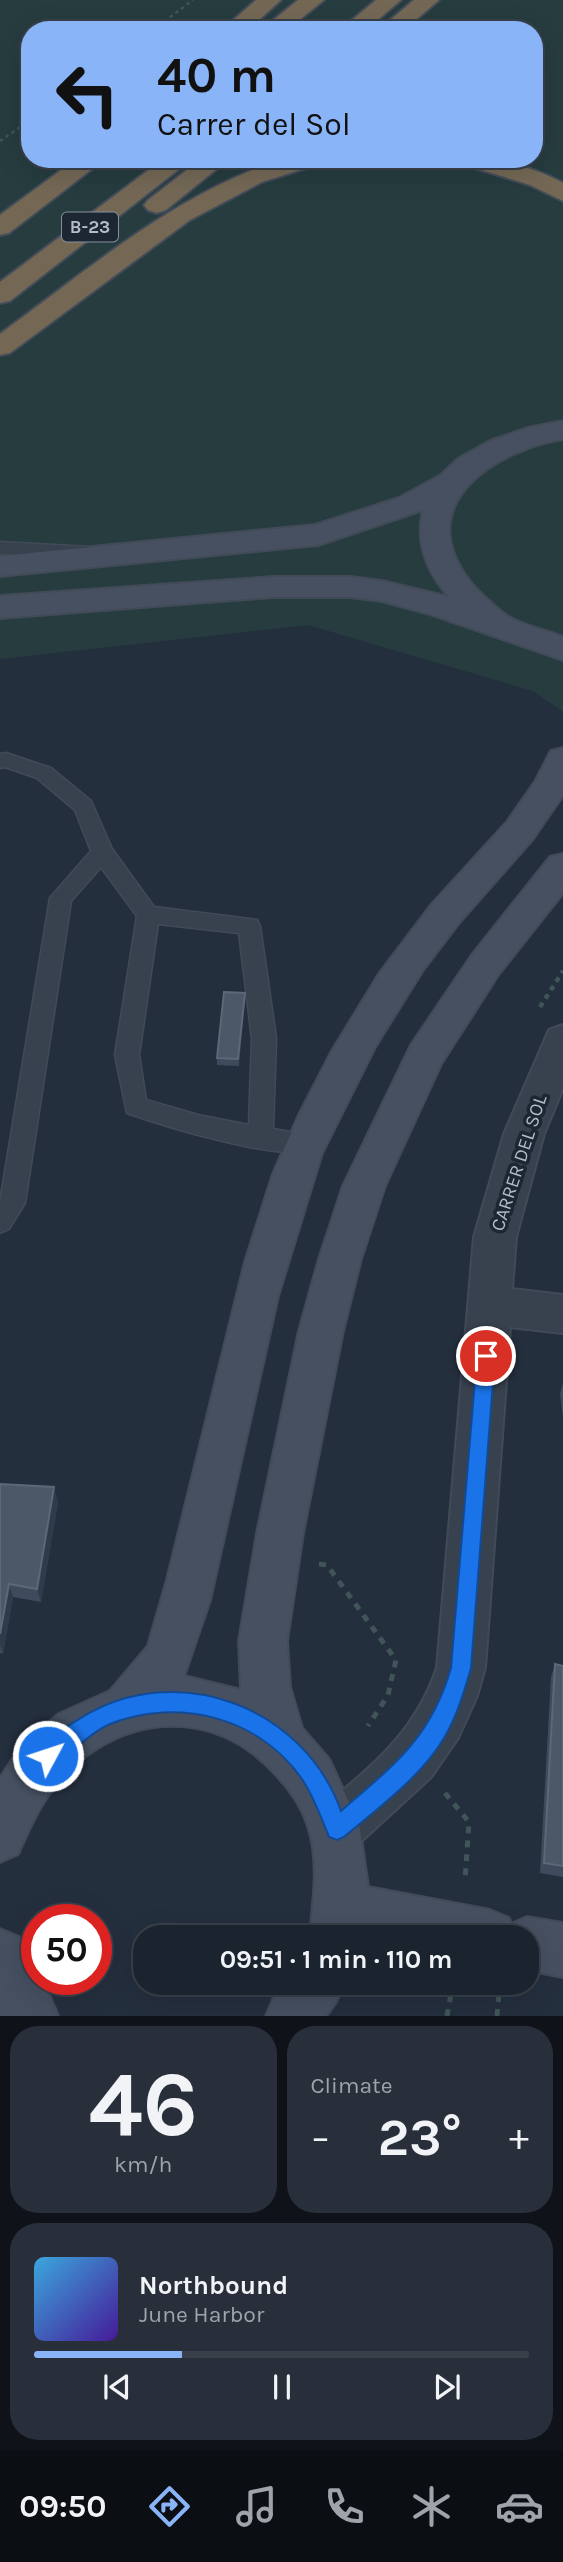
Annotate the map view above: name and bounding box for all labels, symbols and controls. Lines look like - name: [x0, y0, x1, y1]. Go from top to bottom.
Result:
- text: 40 m: [157, 47, 276, 104]
- icon: left: [42, 49, 133, 140]
- text: Carrer del Sol: [157, 106, 351, 143]
- road number: B-23: [62, 212, 118, 242]
- street label: CARRER DEL SOL: [487, 1092, 551, 1234]
- pin: [456, 1326, 516, 1386]
- icon: arrive: [467, 1337, 505, 1375]
- position arrow: [11, 1719, 85, 1793]
- speed limit sign: 50: [21, 1904, 112, 1995]
- text: 09:51 · 1 min · 110 m: [220, 1944, 452, 1975]
- text: 46: [89, 2052, 198, 2158]
- text: Climate: [311, 2072, 393, 2099]
- text: 23°: [378, 2107, 462, 2168]
- text: −: [311, 2115, 330, 2160]
- text: +: [509, 2115, 529, 2160]
- text: km/h: [114, 2151, 172, 2178]
- text: Northbound: [139, 2270, 288, 2301]
- text: June Harbor: [139, 2301, 264, 2328]
- icon: previous: [98, 2368, 136, 2406]
- icon: pause: [263, 2368, 301, 2406]
- icon: next: [428, 2368, 466, 2406]
- icon: directions: [145, 2482, 194, 2531]
- icon: music: [232, 2482, 281, 2531]
- icon: phone: [320, 2482, 369, 2531]
- icon: climate: [407, 2482, 456, 2531]
- icon: car: [495, 2482, 544, 2531]
- text: 09:50: [19, 2488, 106, 2525]

